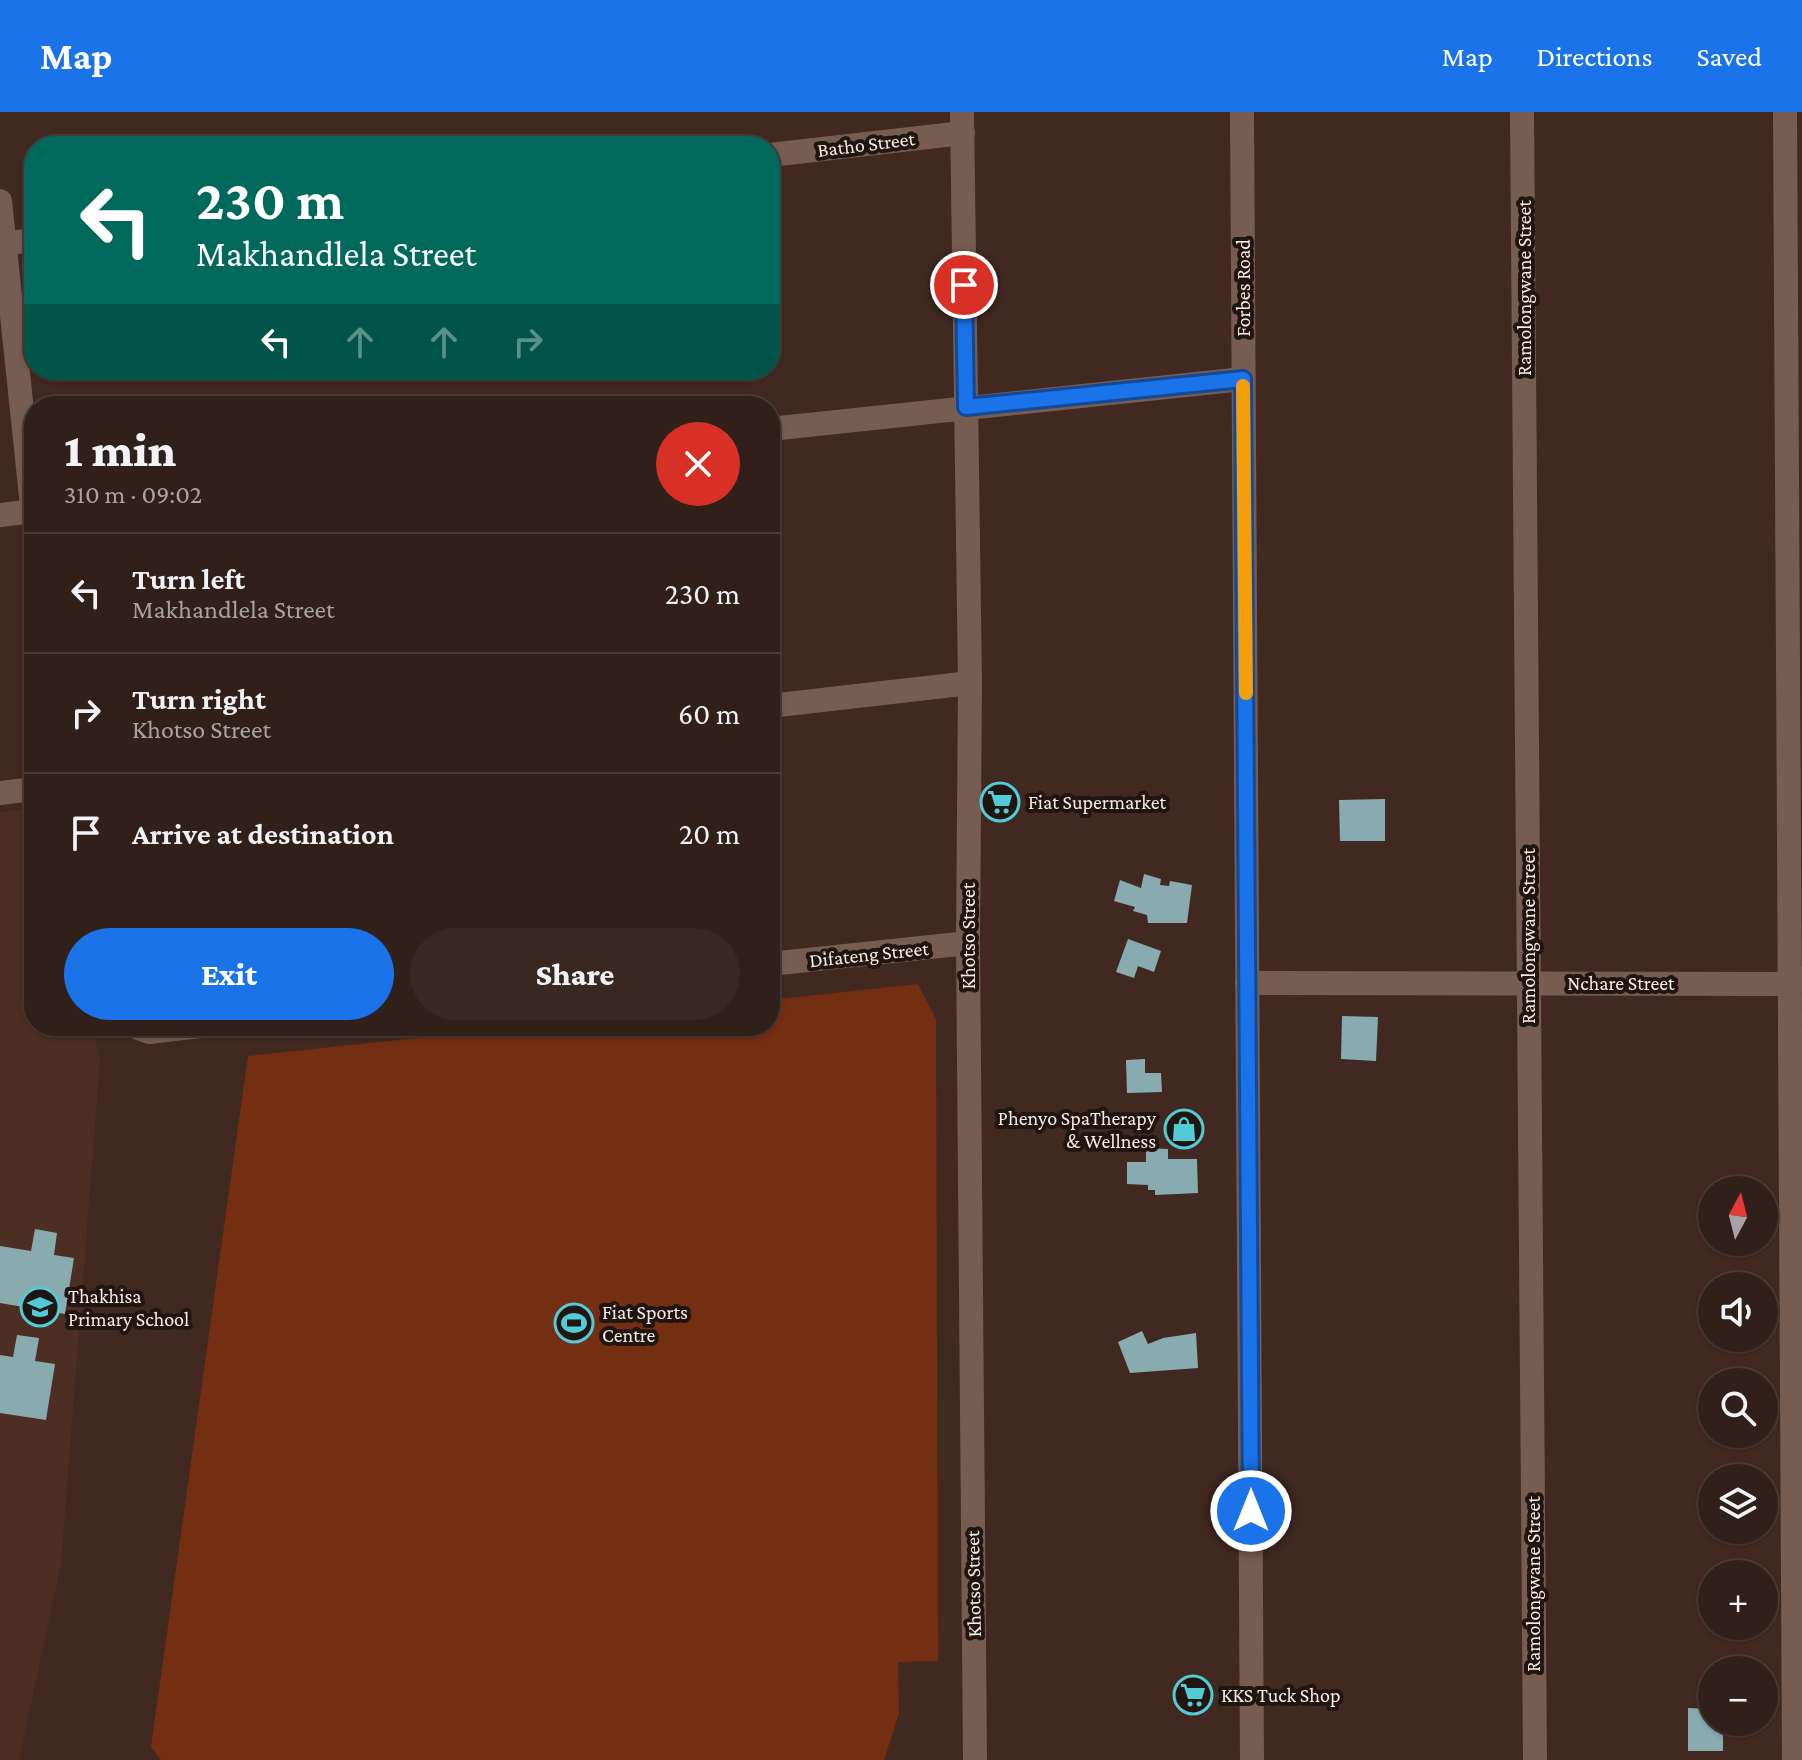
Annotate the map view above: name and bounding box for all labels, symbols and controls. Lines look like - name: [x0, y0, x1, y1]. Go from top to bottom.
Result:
- text: Map: [40, 35, 113, 77]
- text: Map: [1442, 41, 1493, 72]
- text: Directions: [1537, 41, 1652, 72]
- text: Saved: [1696, 41, 1762, 72]
- street label: Batho Street: [816, 127, 916, 161]
- icon: left: [64, 168, 168, 272]
- text: 230 m: [196, 169, 344, 231]
- street label: Ramolongwane Street: [1513, 200, 1536, 376]
- text: Makhandlela Street: [196, 234, 477, 274]
- street label: Forbes Road: [1232, 239, 1254, 337]
- pin: [930, 251, 998, 319]
- icon: arrive: [942, 263, 986, 307]
- icon: left: [254, 320, 298, 364]
- icon: ahead: [338, 320, 382, 364]
- icon: ahead: [422, 320, 466, 364]
- icon: right: [506, 320, 550, 364]
- button: close: [656, 422, 740, 506]
- text: 1 min: [64, 423, 176, 476]
- text: 310 m · 09:02: [64, 480, 202, 509]
- text: Turn left: [132, 562, 245, 595]
- icon: left: [64, 571, 108, 615]
- text: 230 m: [665, 577, 740, 610]
- text: Makhandlela Street: [132, 595, 335, 624]
- text: Turn right: [132, 682, 266, 715]
- icon: right: [64, 691, 108, 735]
- text: 60 m: [678, 697, 740, 730]
- text: Khotso Street: [132, 715, 271, 744]
- supermarket icon: Fiat Supermarket: [979, 781, 1021, 823]
- place label: Fiat Supermarket: [1028, 791, 1166, 814]
- icon: arrive: [64, 811, 108, 855]
- text: Arrive at destination: [132, 817, 394, 850]
- text: 20 m: [679, 817, 740, 850]
- street label: Ramolongwane Street: [1517, 848, 1540, 1024]
- street label: Khotso Street: [957, 882, 979, 989]
- button: Exit: [64, 928, 394, 1020]
- button: Share: [410, 928, 740, 1020]
- street label: Difateng Street: [808, 937, 930, 972]
- street label: Nchare Street: [1567, 972, 1675, 994]
- place label: Phenyo SpaTherapy & Wellness: [998, 1107, 1157, 1152]
- shop icon: Phenyo SpaTherapy & Wellness: [1163, 1108, 1205, 1150]
- north arrow: [1698, 1176, 1778, 1256]
- map controls: [1698, 1176, 1778, 1736]
- button: sound: [1698, 1272, 1778, 1352]
- place label: Thakhisa Primary School: [68, 1285, 189, 1331]
- school or university icon: Thakhisa Primary School: [19, 1286, 61, 1328]
- place label: Fiat Sports Centre: [602, 1301, 688, 1346]
- sports icon: Fiat Sports Centre: [553, 1302, 595, 1344]
- button: search: [1698, 1368, 1778, 1448]
- button: layers: [1698, 1464, 1778, 1544]
- position arrow: [1209, 1469, 1293, 1553]
- street label: Ramolongwane Street: [1522, 1496, 1545, 1672]
- street label: Khotso Street: [961, 1530, 985, 1638]
- button: +: [1698, 1560, 1778, 1640]
- button: −: [1698, 1656, 1778, 1736]
- supermarket icon: KKS Tuck Shop: [1172, 1674, 1214, 1716]
- place label: KKS Tuck Shop: [1221, 1684, 1340, 1707]

